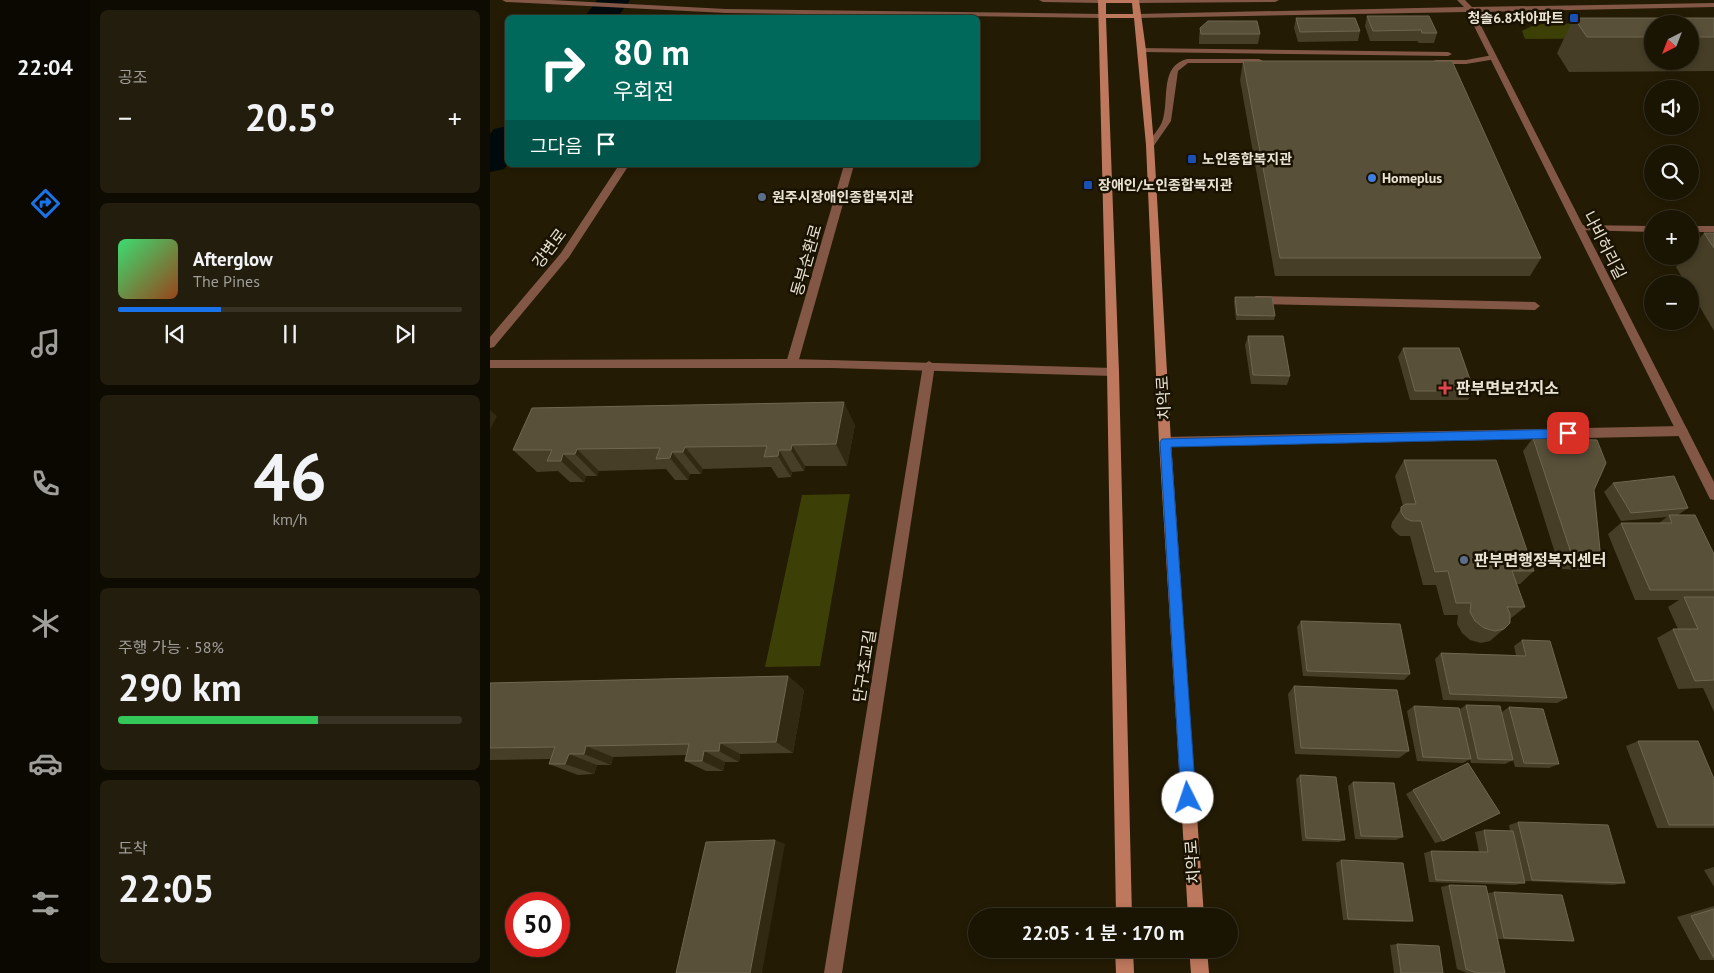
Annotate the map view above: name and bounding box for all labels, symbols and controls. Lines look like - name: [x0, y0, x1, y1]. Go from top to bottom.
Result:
- place label: 청솔6.8차아파트: [1467, 9, 1564, 27]
- marker: 청솔6.8차아파트: [1568, 12, 1580, 24]
- north arrow: [1644, 15, 1699, 70]
- map controls: [1644, 15, 1699, 330]
- text: 80 m: [613, 29, 690, 75]
- icon: right: [530, 35, 595, 100]
- text: 22:04: [17, 53, 73, 81]
- text: 공조: [118, 67, 147, 87]
- text: 우회전: [613, 77, 674, 105]
- button: sound: [1644, 80, 1699, 135]
- text: 20.5°: [245, 92, 335, 141]
- text: −: [118, 99, 132, 136]
- text: +: [448, 99, 462, 136]
- icon: arrive: [592, 130, 620, 158]
- text: 그다음: [530, 134, 582, 158]
- button: search: [1644, 145, 1699, 200]
- place label: 노인종합복지관: [1202, 150, 1292, 168]
- marker: 노인종합복지관: [1186, 153, 1198, 165]
- place label: Homeplus: [1382, 169, 1442, 187]
- marker: Homeplus: [1366, 172, 1378, 184]
- place label: 장애인/노인종합복지관: [1098, 176, 1233, 194]
- marker: 장애인/노인종합복지관: [1082, 179, 1094, 191]
- icon: directions: [28, 186, 63, 221]
- place label: 원주시장애인종합복지관: [772, 188, 914, 206]
- marker: 원주시장애인종합복지관: [756, 191, 768, 203]
- street label: 나비허리길: [1579, 208, 1631, 282]
- button: +: [1644, 210, 1699, 265]
- street label: 동부순환로: [786, 222, 826, 298]
- street label: 강변로: [528, 224, 570, 272]
- text: Afterglow: [193, 247, 273, 271]
- text: The Pines: [193, 271, 260, 291]
- button: −: [1644, 275, 1699, 330]
- icon: previous: [161, 320, 189, 348]
- icon: pause: [276, 320, 304, 348]
- icon: next: [391, 320, 419, 348]
- icon: music: [28, 326, 63, 361]
- street label: 치악로: [1152, 375, 1174, 421]
- place label: 판부면보건지소: [1456, 378, 1559, 398]
- marker: 판부면보건지소: [1438, 381, 1452, 395]
- pin: [1547, 412, 1589, 454]
- icon: arrive: [1554, 419, 1582, 447]
- text: 46: [253, 434, 327, 518]
- icon: phone: [28, 466, 63, 501]
- text: km/h: [272, 509, 308, 529]
- place label: 판부면행정복지센터: [1474, 550, 1606, 570]
- marker: 판부면행정복지센터: [1458, 554, 1470, 566]
- icon: climate: [28, 606, 63, 641]
- street label: 단구초교길: [848, 628, 880, 704]
- text: 주행 가능 · 58%: [118, 637, 224, 657]
- text: 290 km: [118, 662, 242, 711]
- icon: car: [28, 746, 63, 781]
- position arrow: [1161, 771, 1213, 823]
- text: 도착: [118, 838, 147, 858]
- street label: 치악로: [1180, 839, 1204, 885]
- text: 22:05: [118, 863, 214, 912]
- icon: filters: [28, 886, 63, 921]
- speed limit sign: 50: [505, 892, 570, 957]
- text: 22:05 · 1 분 · 170 m: [1022, 921, 1184, 945]

